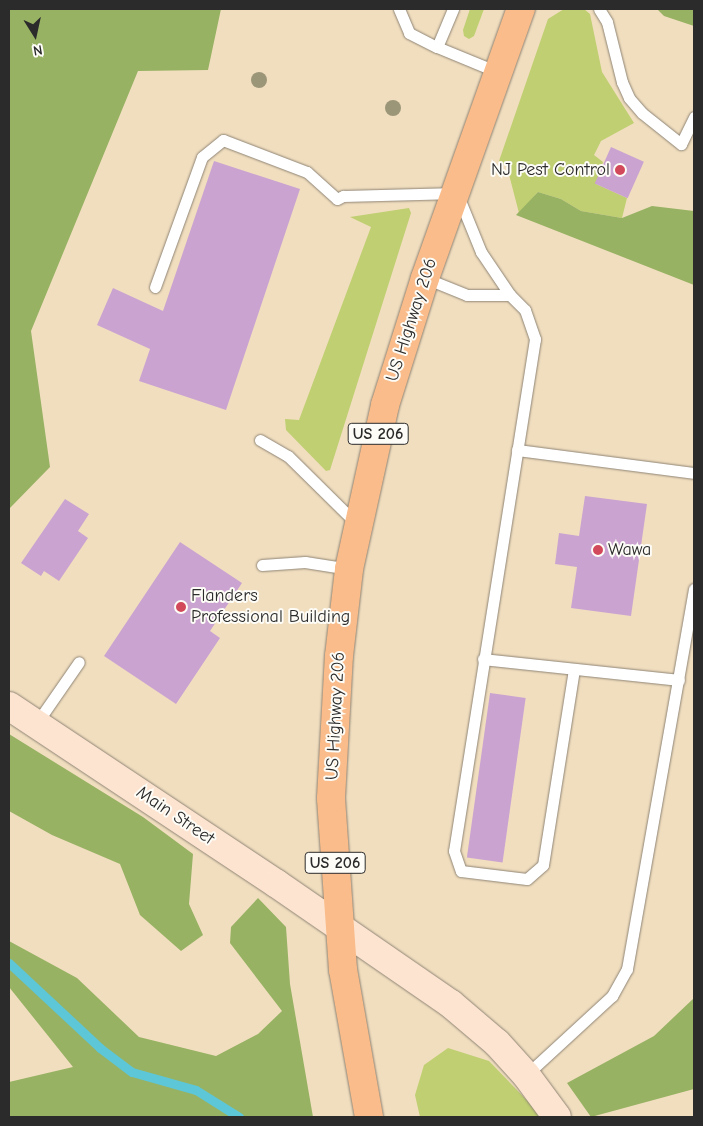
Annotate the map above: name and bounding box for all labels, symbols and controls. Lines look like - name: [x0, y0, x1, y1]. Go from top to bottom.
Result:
- north arrow: [10, 10, 60, 60]
- text: N: [32, 41, 44, 59]
- place label: NJ Pest Control: [491, 159, 610, 181]
- marker: NJ Pest Control: [614, 164, 626, 176]
- street label: US Highway 206: [382, 256, 442, 384]
- road number: US 206: [347, 420, 409, 448]
- place label: Wawa: [608, 539, 651, 561]
- marker: Wawa: [592, 544, 604, 556]
- place label: Flanders Professional Building: [191, 586, 350, 628]
- marker: Flanders Professional Building: [175, 601, 187, 613]
- street label: US Highway 206: [322, 651, 350, 781]
- street label: Main Street: [132, 782, 218, 850]
- road number: US 206: [304, 850, 366, 876]

